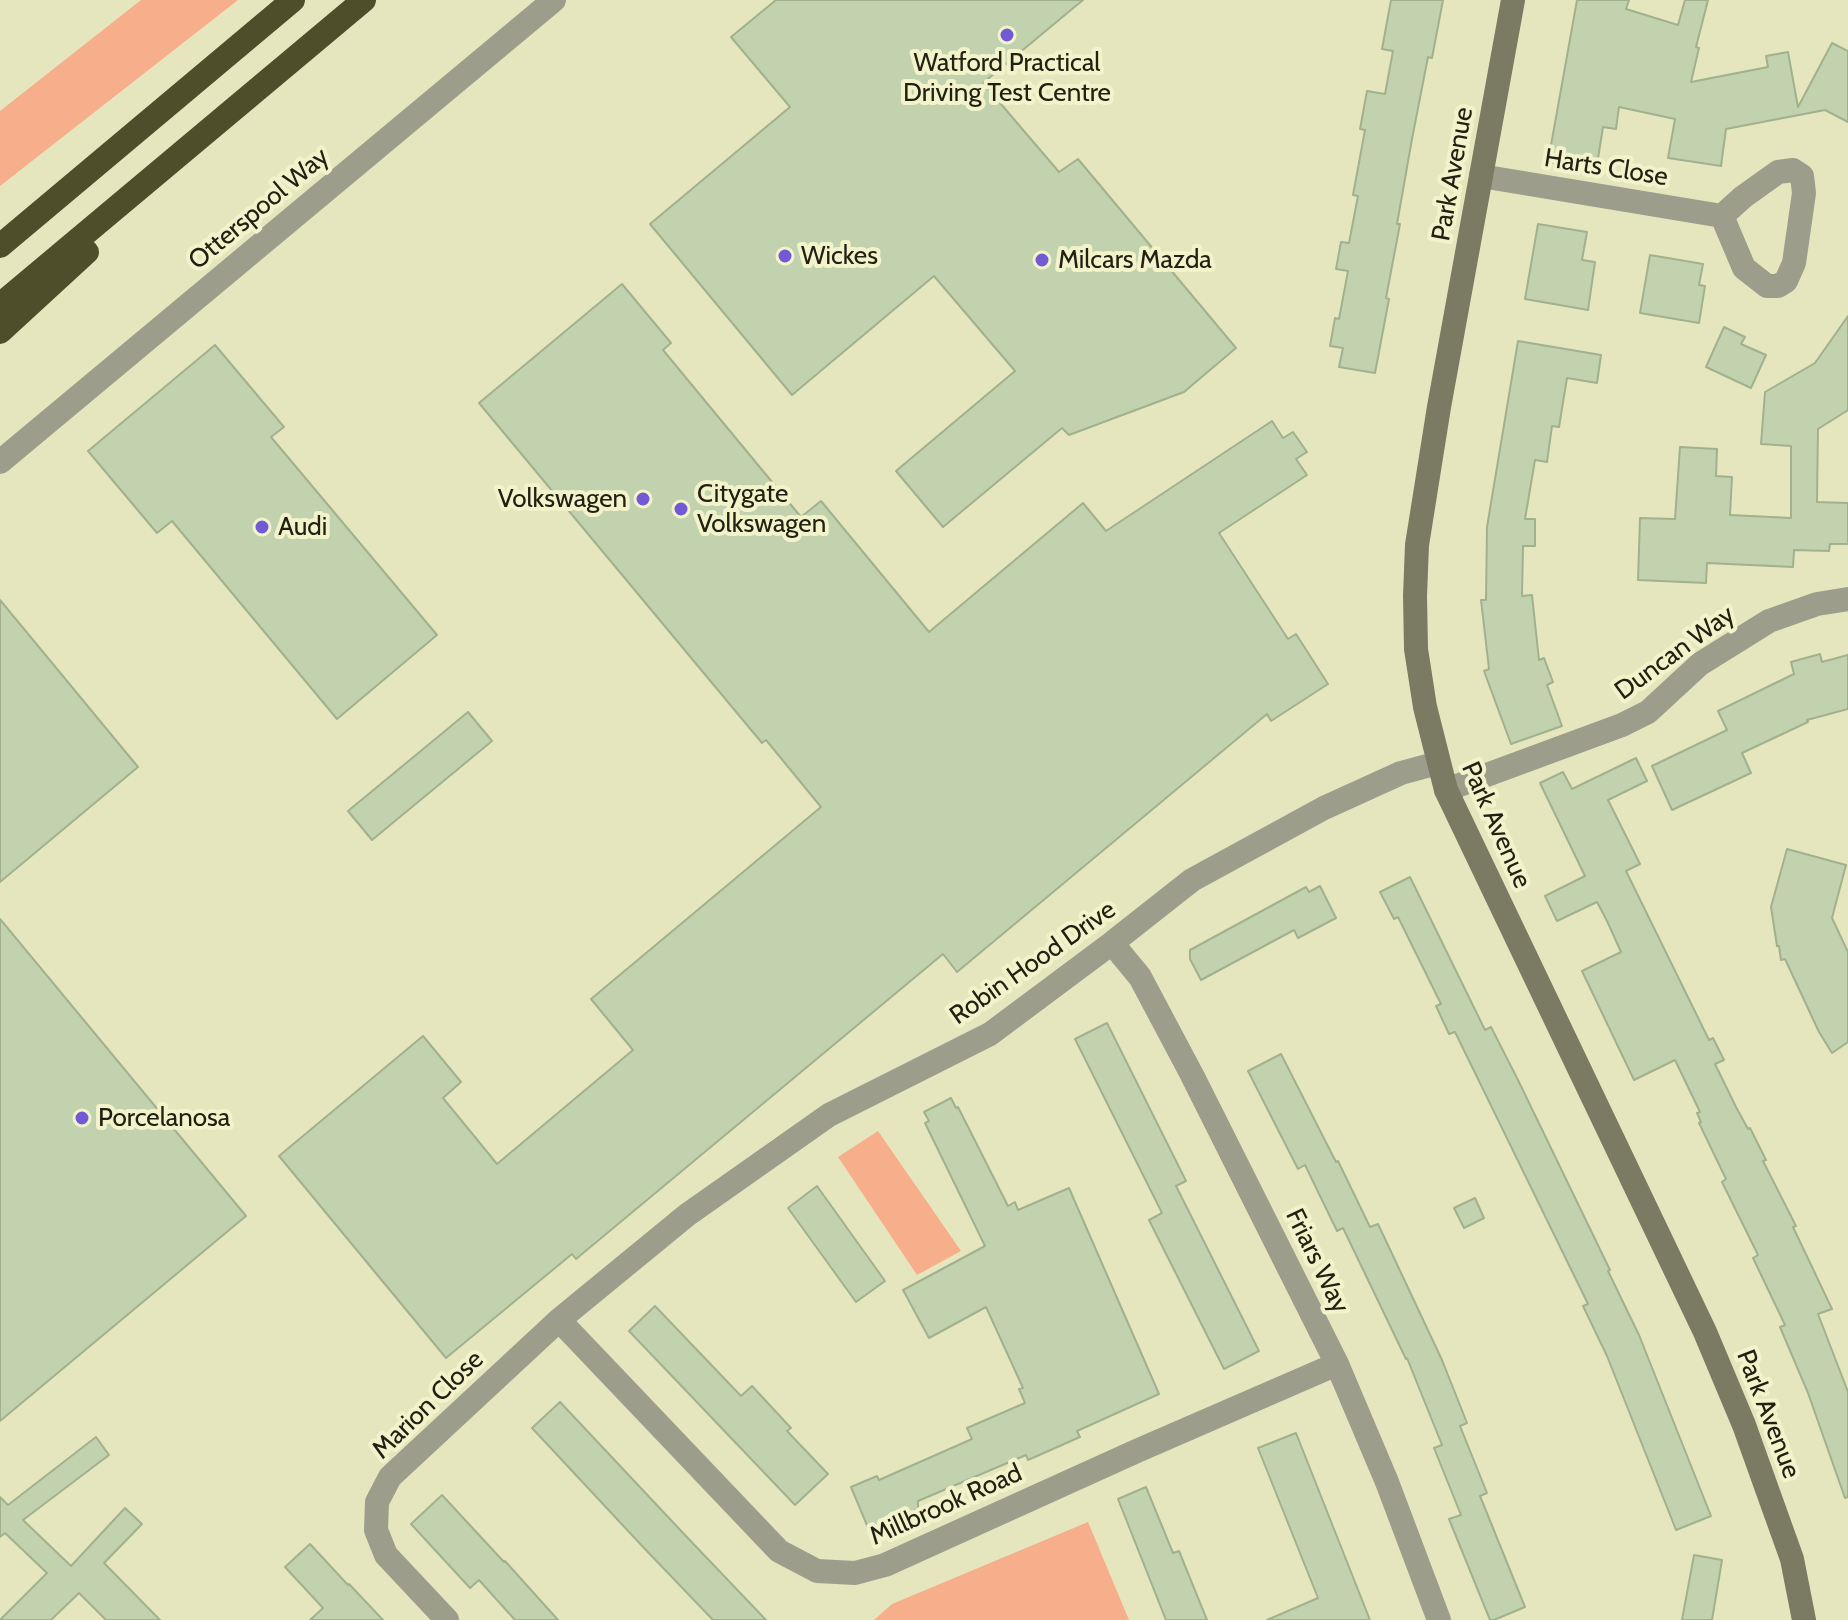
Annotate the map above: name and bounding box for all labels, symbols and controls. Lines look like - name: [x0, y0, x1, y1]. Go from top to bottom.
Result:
- marker: Watford Practical Driving Test Centre: [998, 26, 1016, 44]
- place label: Watford Practical Driving Test Centre: [903, 47, 1111, 108]
- street label: Park Avenue: [1426, 105, 1480, 243]
- street label: Otterspool Way: [183, 141, 335, 277]
- street label: Harts Close: [1542, 143, 1670, 193]
- place label: Wickes: [801, 240, 878, 272]
- place label: Milcars Mazda: [1058, 244, 1212, 276]
- marker: Wickes: [776, 247, 794, 265]
- marker: Milcars Mazda: [1033, 251, 1051, 269]
- place label: Citygate Volkswagen: [697, 478, 826, 540]
- place label: Volkswagen: [498, 483, 627, 515]
- marker: Volkswagen: [634, 490, 652, 508]
- marker: Citygate Volkswagen: [672, 500, 690, 518]
- place label: Audi: [278, 511, 327, 543]
- marker: Audi: [253, 518, 271, 536]
- street label: Duncan Way: [1609, 599, 1741, 707]
- street label: Park Avenue: [1454, 757, 1538, 893]
- street label: Robin Hood Drive: [944, 894, 1122, 1032]
- place label: Porcelanosa: [98, 1102, 230, 1134]
- marker: Porcelanosa: [73, 1109, 91, 1127]
- street label: Friars Way: [1278, 1204, 1356, 1318]
- street label: Marion Close: [366, 1344, 490, 1466]
- street label: Park Avenue: [1729, 1345, 1807, 1483]
- street label: Millbrook Road: [865, 1458, 1027, 1552]

